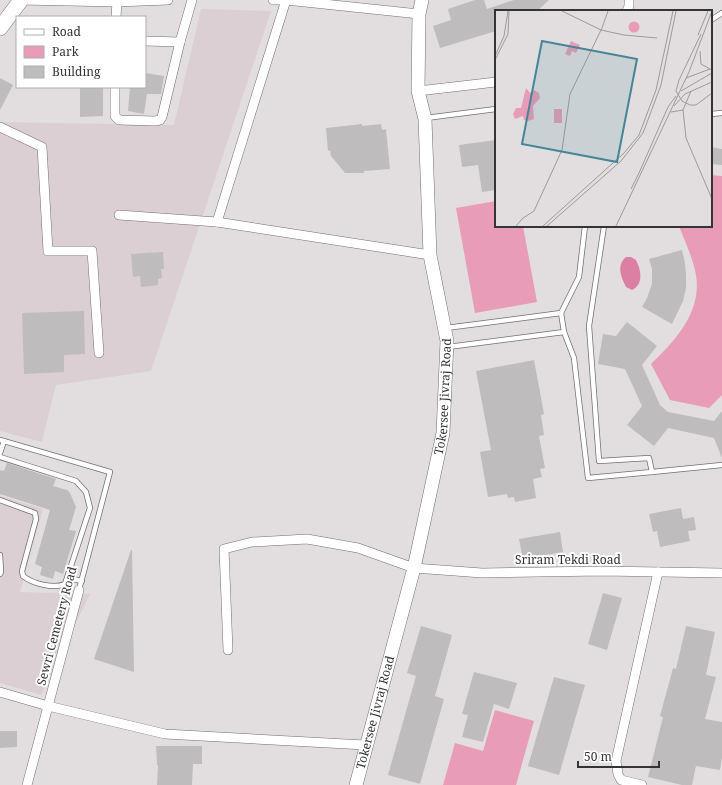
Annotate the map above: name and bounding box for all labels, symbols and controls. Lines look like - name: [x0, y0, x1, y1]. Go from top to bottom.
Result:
- inset map: [495, 10, 712, 227]
- legend: [16, 16, 146, 88]
- text: Road: [52, 23, 82, 40]
- text: Park: [52, 43, 80, 60]
- text: Building: [52, 63, 101, 80]
- street label: Tokersee Jivraj Road: [430, 337, 455, 456]
- street label: Sriram Tekdi Road: [515, 551, 622, 568]
- street label: Sewri Cemetery Road: [32, 564, 81, 687]
- street label: Tokersee Jivraj Road: [352, 653, 398, 771]
- scale bar: [578, 743, 659, 769]
- text: 50 m: [584, 748, 612, 765]

